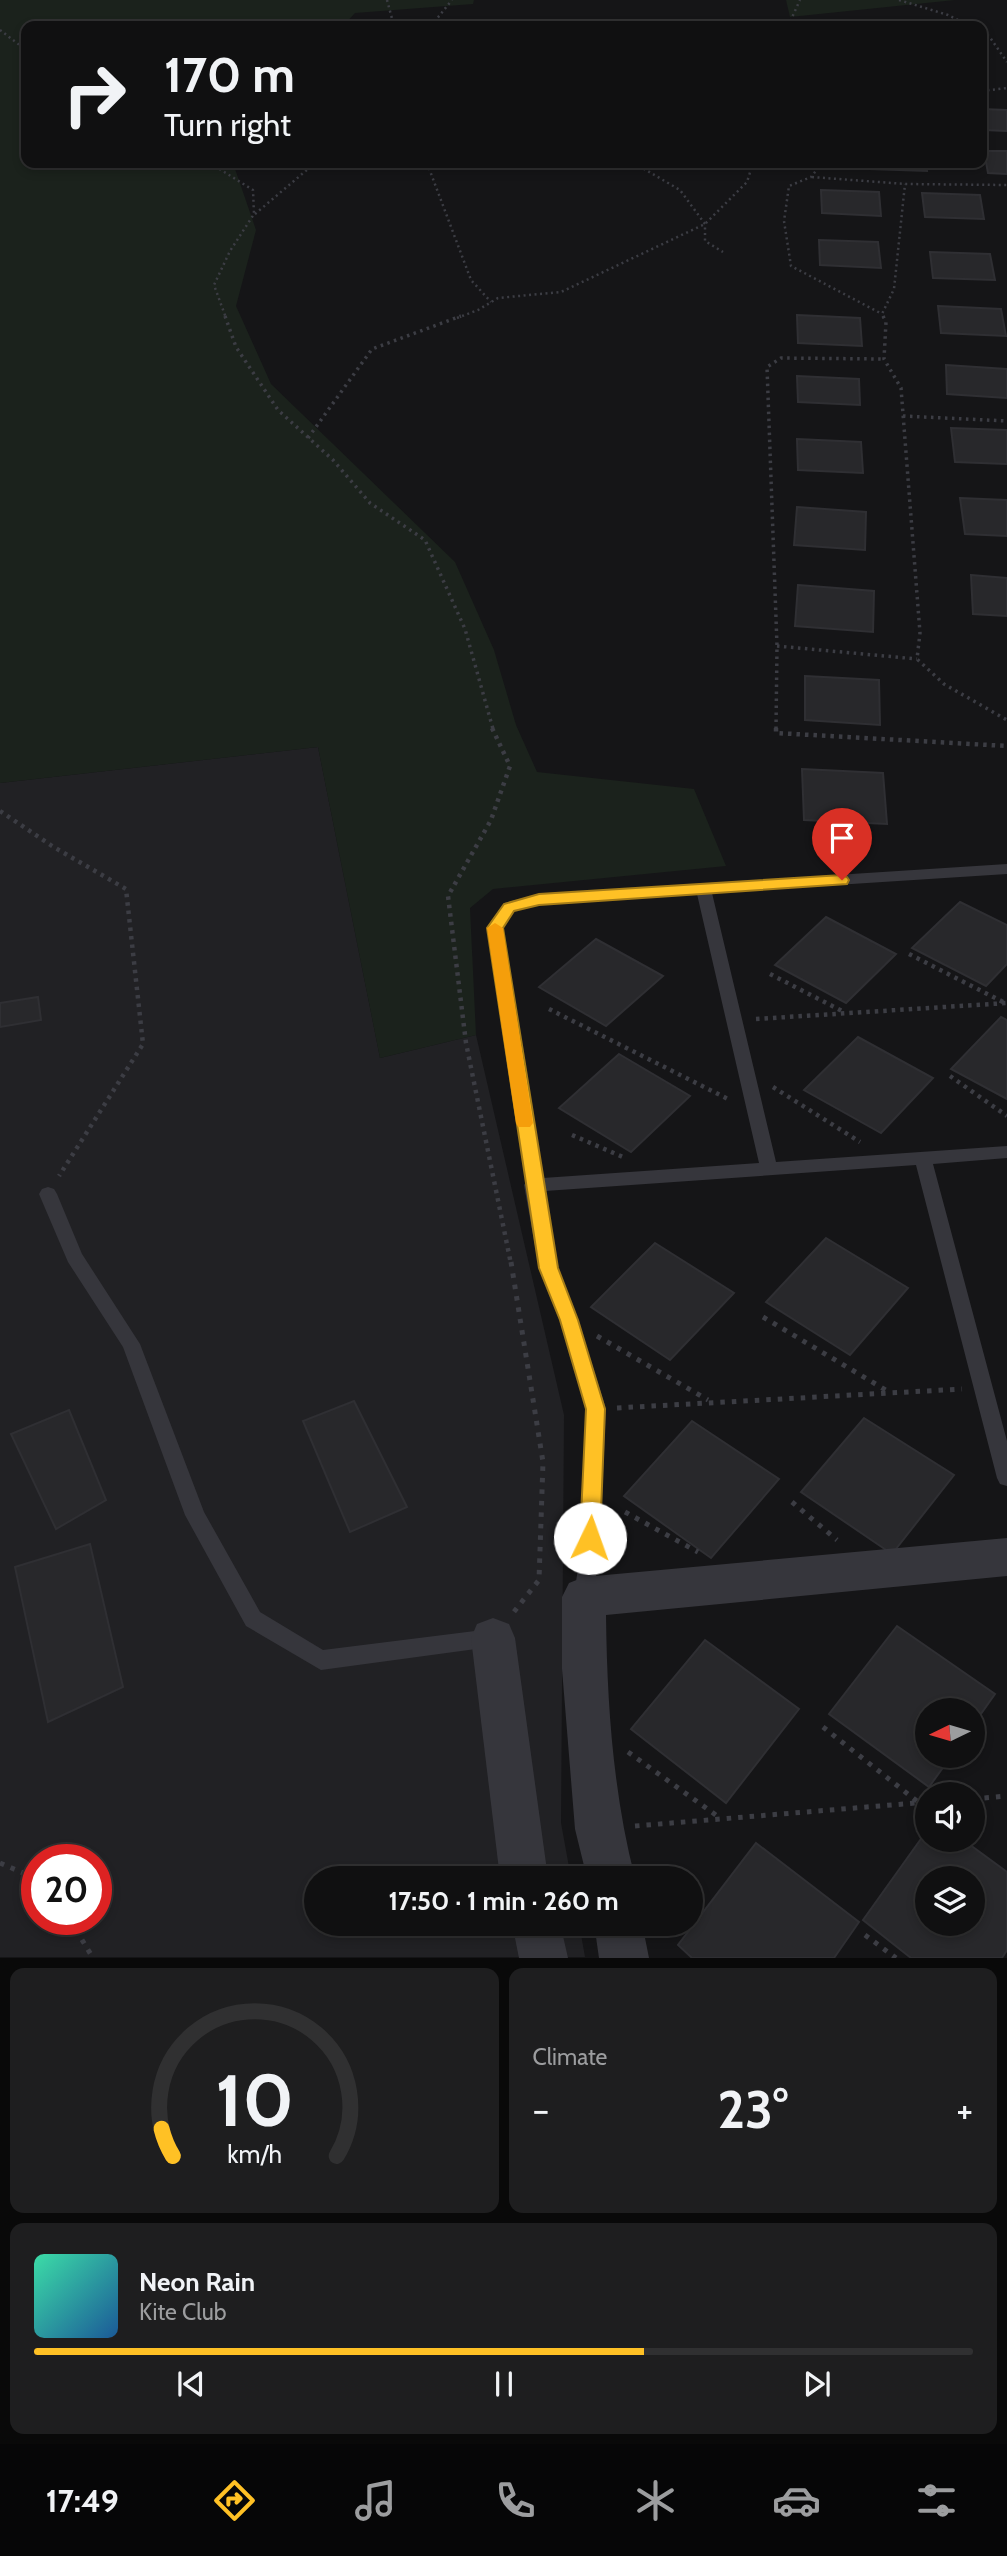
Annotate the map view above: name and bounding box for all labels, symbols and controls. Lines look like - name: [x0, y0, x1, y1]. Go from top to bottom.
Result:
- text: 170 m: [164, 45, 295, 104]
- icon: right: [49, 49, 140, 140]
- text: Turn right: [164, 105, 291, 144]
- pin: [812, 808, 872, 880]
- icon: arrive: [823, 819, 861, 857]
- position arrow: [553, 1501, 627, 1575]
- north arrow: [915, 1698, 985, 1768]
- map controls: [915, 1698, 985, 1936]
- button: sound: [915, 1782, 985, 1852]
- speed limit sign: 20: [21, 1844, 112, 1935]
- button: layers: [915, 1866, 985, 1936]
- text: 17:50 · 1 min · 260 m: [388, 1885, 619, 1917]
- text: Climate: [533, 2043, 607, 2071]
- text: 10: [215, 2057, 293, 2145]
- text: 23°: [717, 2078, 788, 2141]
- text: −: [533, 2086, 549, 2133]
- text: +: [956, 2086, 973, 2133]
- text: km/h: [227, 2139, 282, 2169]
- text: Neon Rain: [139, 2266, 255, 2298]
- text: Kite Club: [139, 2298, 226, 2326]
- icon: previous: [172, 2365, 210, 2403]
- icon: pause: [485, 2365, 523, 2403]
- icon: next: [798, 2365, 836, 2403]
- icon: directions: [210, 2476, 259, 2525]
- icon: music: [351, 2476, 400, 2525]
- icon: phone: [491, 2476, 540, 2525]
- icon: climate: [631, 2476, 680, 2525]
- icon: car: [772, 2476, 821, 2525]
- icon: filters: [912, 2476, 961, 2525]
- text: 17:49: [46, 2481, 119, 2520]

